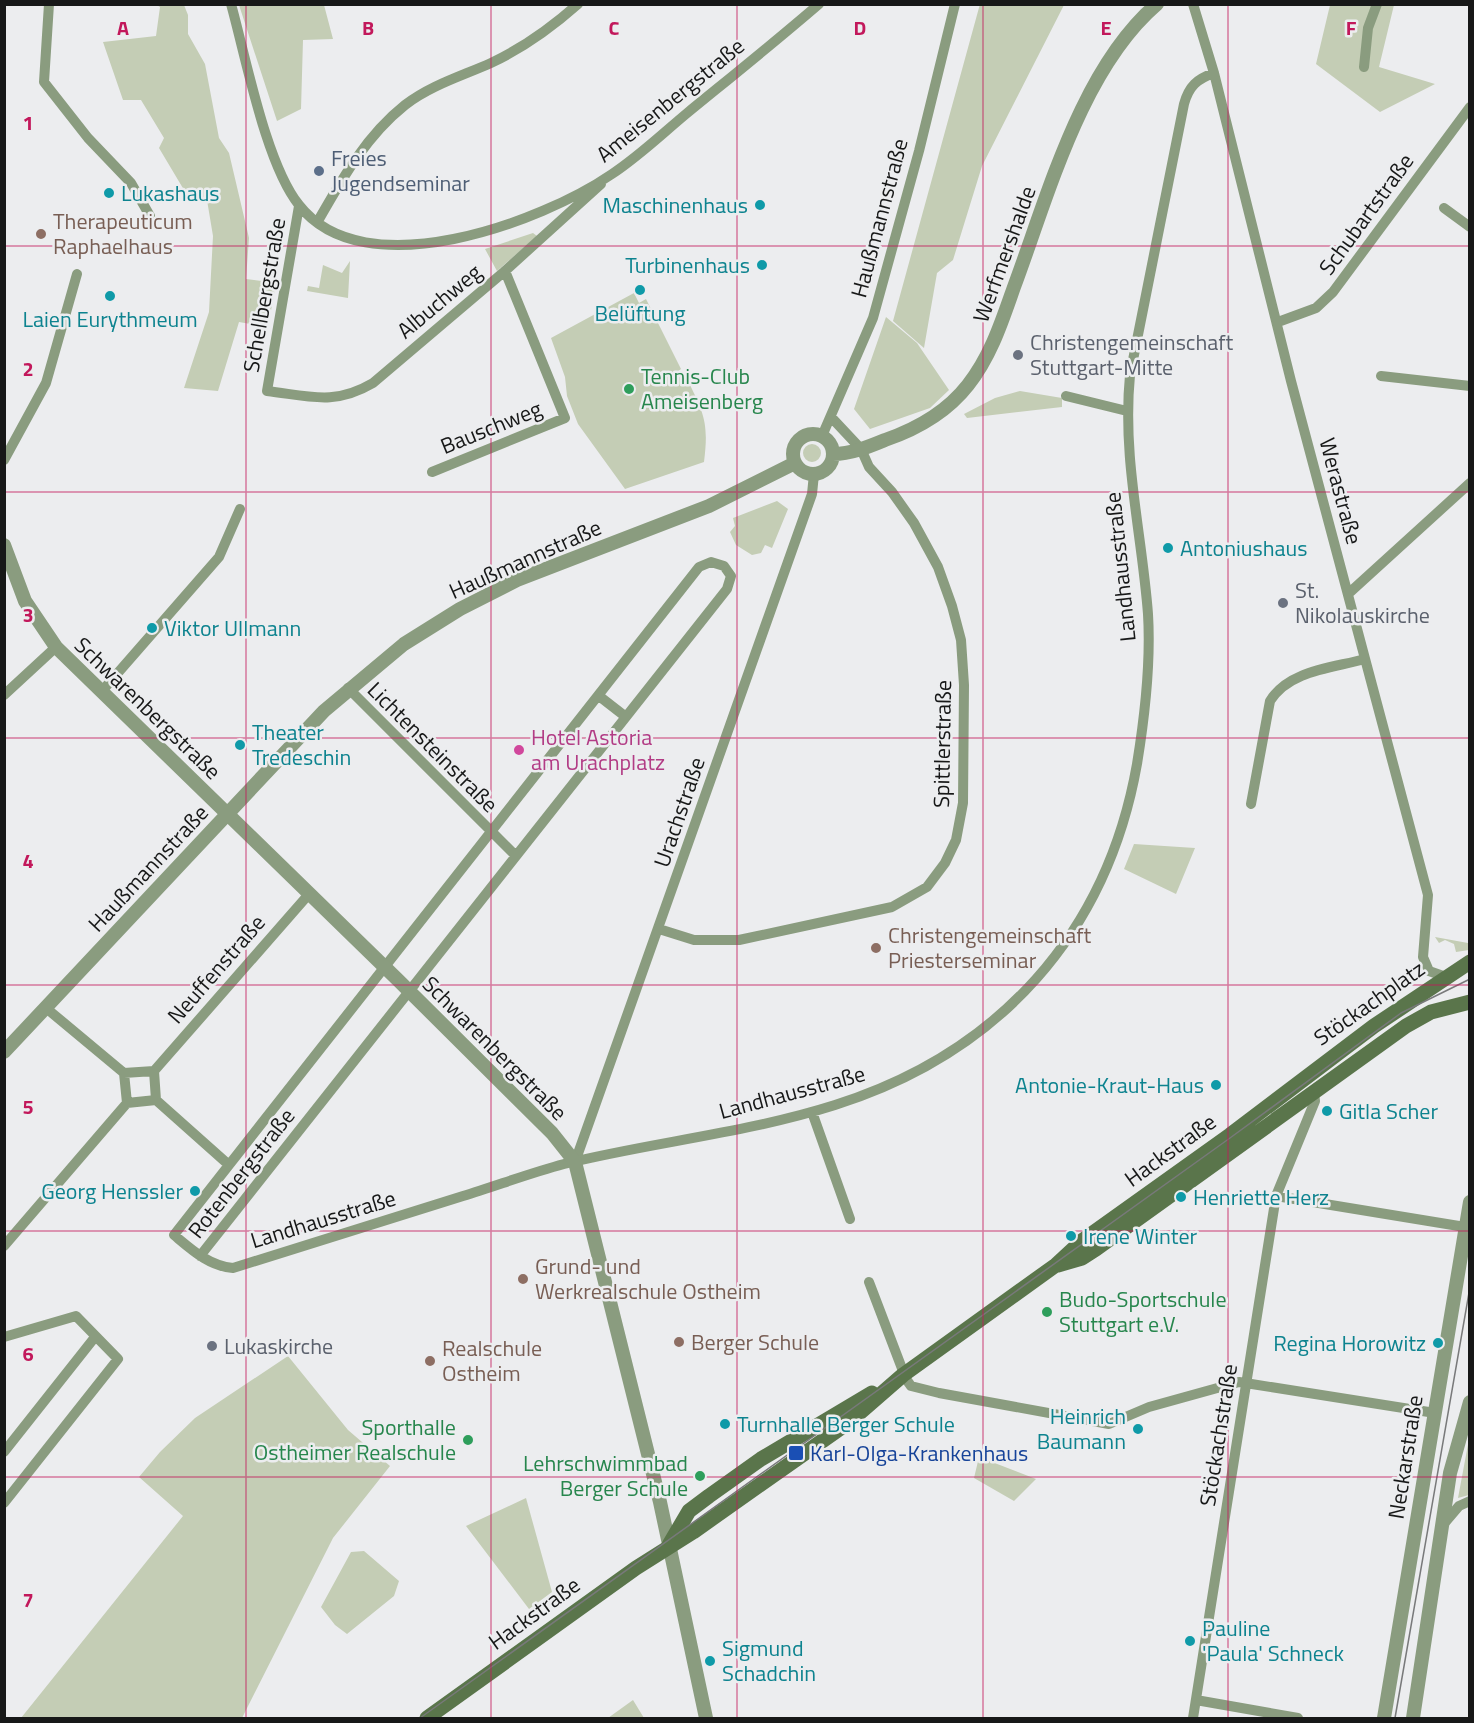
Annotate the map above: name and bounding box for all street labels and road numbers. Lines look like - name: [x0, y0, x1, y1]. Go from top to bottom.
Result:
- street label: Ameisenbergstraße: [588, 29, 752, 171]
- street label: Haußmannstraße: [841, 135, 917, 301]
- street label: Schubartstraße: [1310, 146, 1422, 282]
- street label: Werfmershalde: [964, 181, 1044, 327]
- street label: Schellbergstraße: [234, 215, 294, 375]
- street label: Albuchweg: [389, 255, 489, 347]
- street label: Bauschweg: [435, 391, 547, 463]
- street label: Werastraße: [1310, 434, 1372, 548]
- street label: Landhausstraße: [1095, 491, 1145, 643]
- street label: Haußmannstraße: [443, 510, 607, 608]
- street label: Schwarenbergstraße: [67, 629, 229, 787]
- street label: Lichtensteinstraße: [360, 674, 506, 820]
- street label: Spittlerstraße: [924, 680, 960, 808]
- street label: Urachstraße: [644, 752, 714, 872]
- street label: Haußmannstraße: [80, 797, 216, 939]
- street label: Neuffenstraße: [159, 907, 273, 1031]
- street label: Stöckachplatz: [1306, 952, 1432, 1054]
- street label: Schwarenbergstraße: [415, 968, 575, 1128]
- street label: Landhausstraße: [715, 1056, 869, 1128]
- street label: Rotenbergstraße: [179, 1101, 303, 1245]
- street label: Hackstraße: [1117, 1105, 1223, 1195]
- street label: Landhausstraße: [246, 1181, 400, 1257]
- street label: Stöckachstraße: [1190, 1361, 1246, 1509]
- street label: Neckarstraße: [1378, 1393, 1432, 1521]
- street label: Hackstraße: [481, 1568, 587, 1658]

